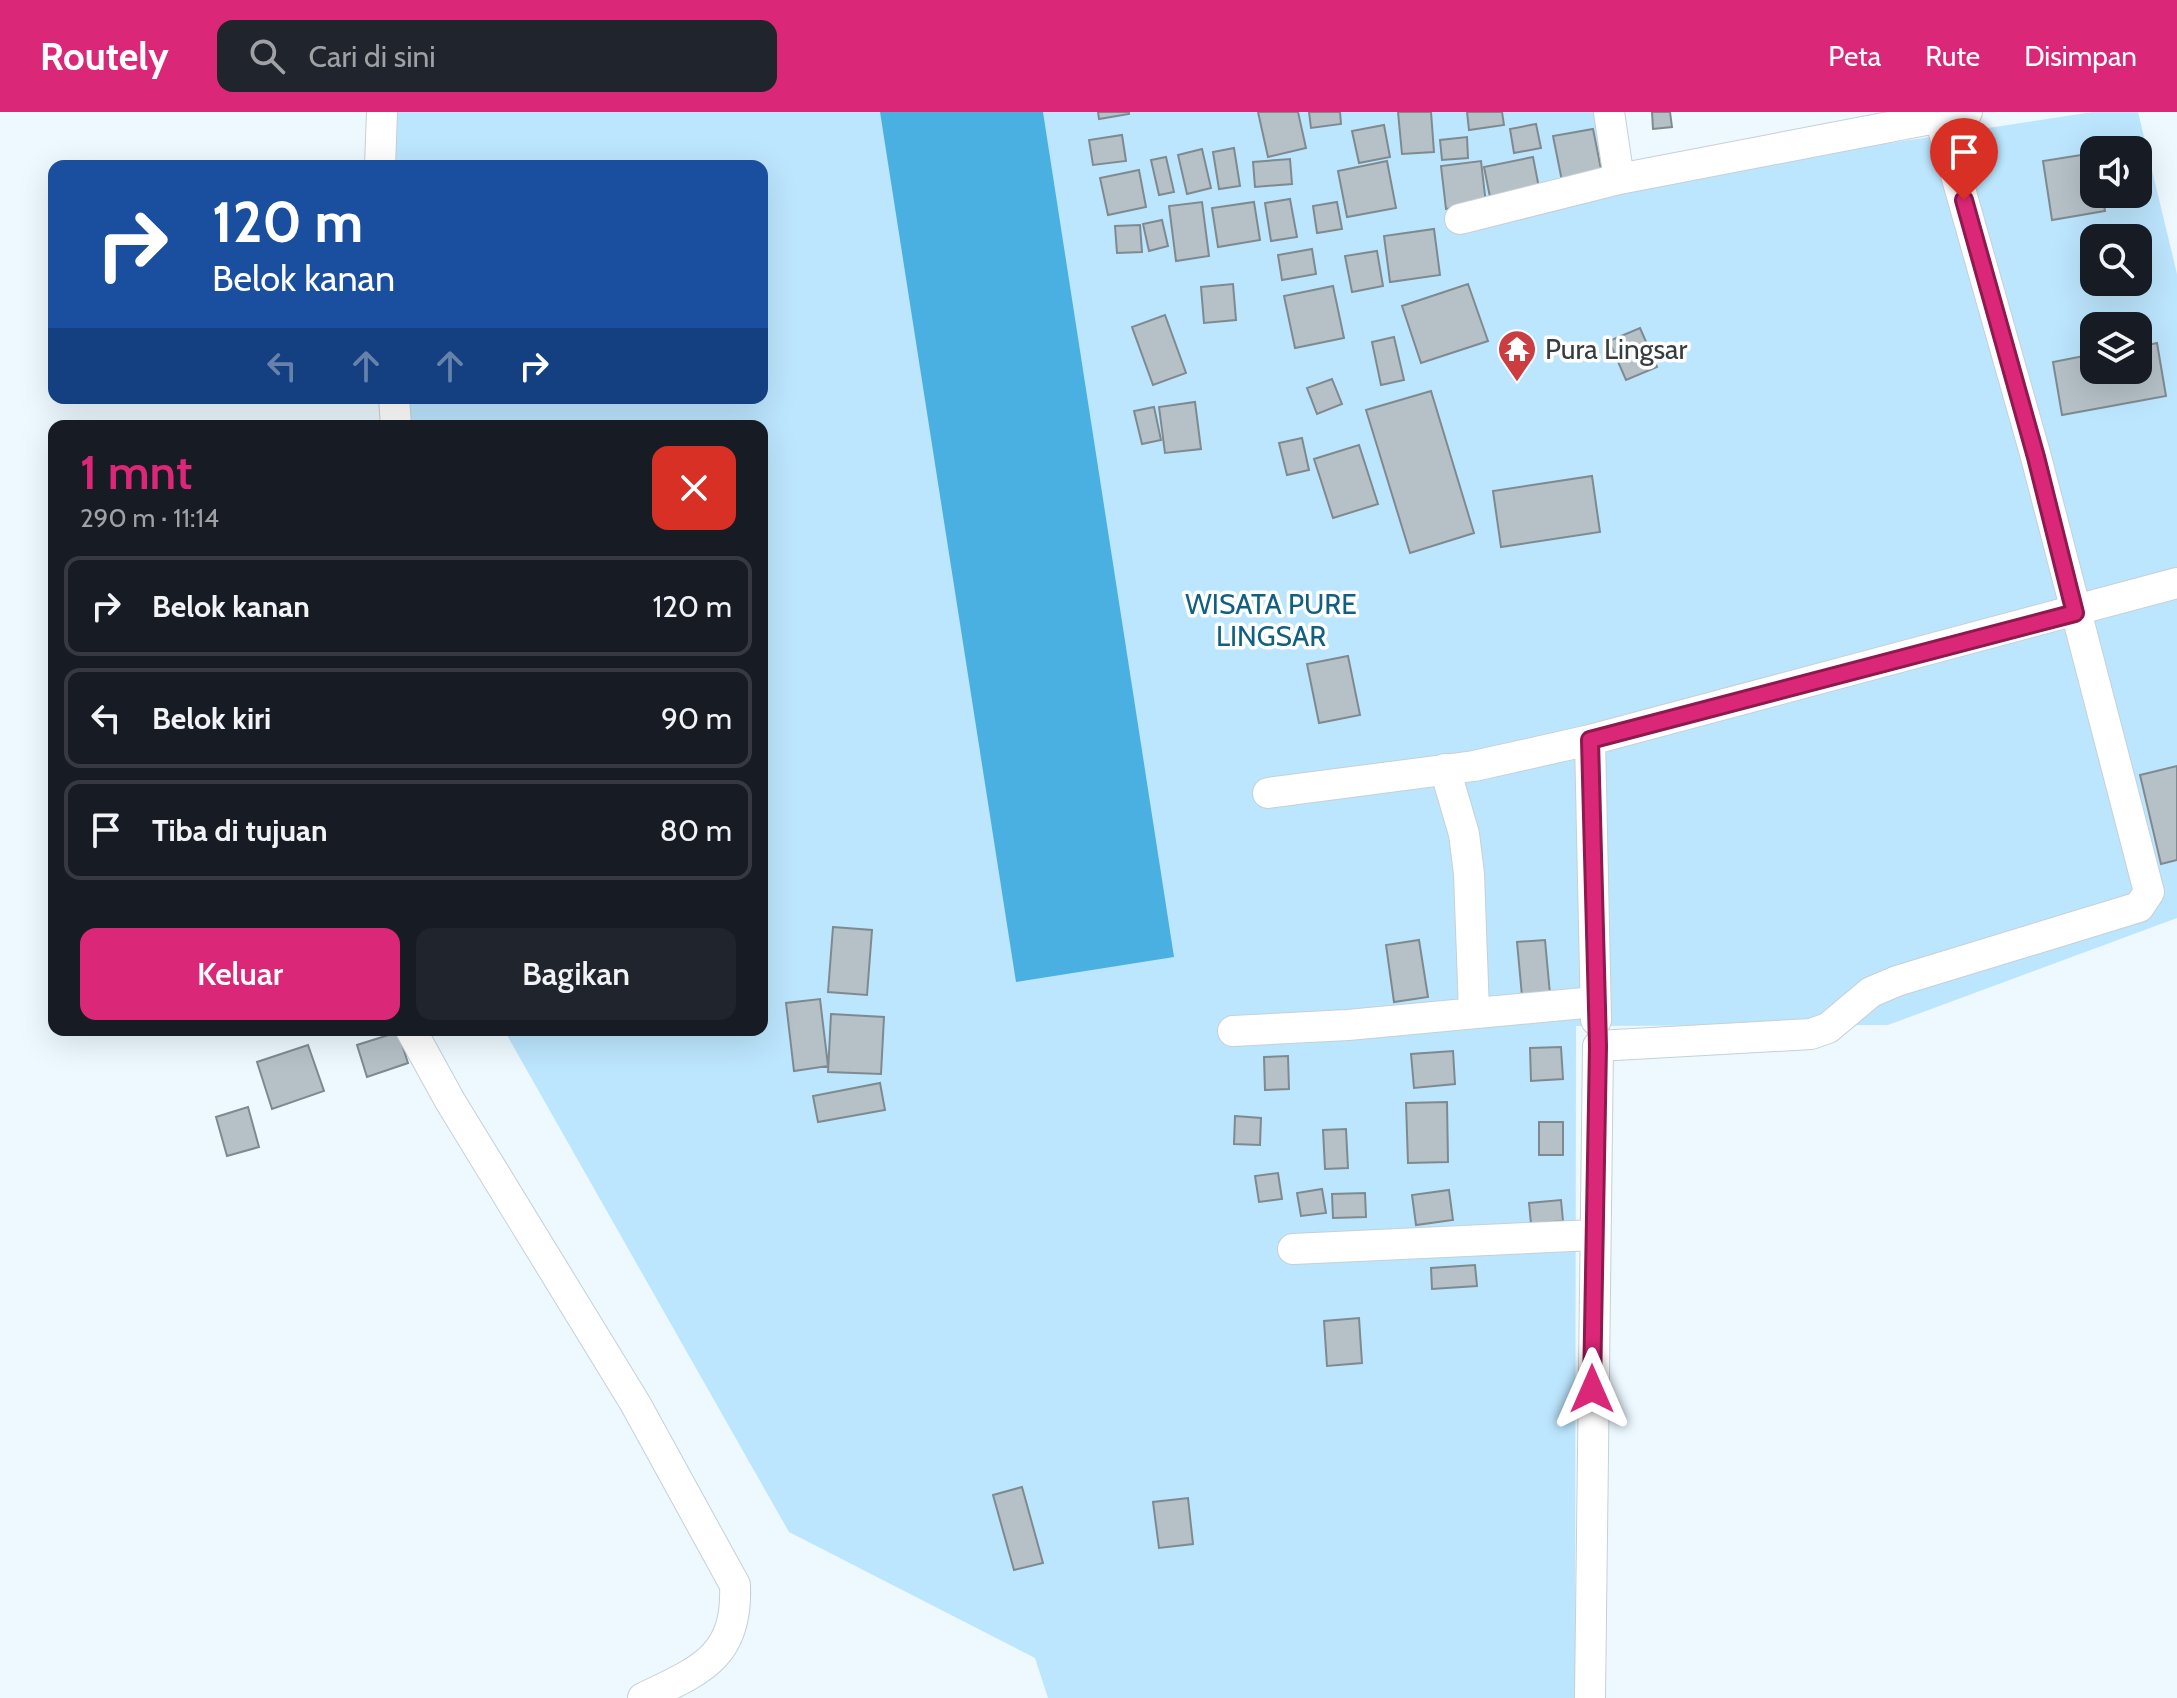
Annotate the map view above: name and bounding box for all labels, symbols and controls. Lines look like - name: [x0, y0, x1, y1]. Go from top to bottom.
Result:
- search box: [217, 20, 777, 92]
- text: Routely: [40, 33, 169, 80]
- icon: search: [245, 34, 289, 78]
- text: Cari di sini: [309, 38, 436, 75]
- text: Peta: [1828, 39, 1881, 73]
- text: Rute: [1925, 39, 1980, 73]
- text: Disimpan: [2024, 39, 2137, 73]
- pin: [1930, 118, 1998, 200]
- icon: arrive: [1942, 130, 1986, 174]
- map controls: [2080, 136, 2152, 384]
- button: sound: [2080, 136, 2152, 208]
- text: 120 m: [212, 188, 363, 256]
- icon: right: [80, 192, 184, 296]
- button: search: [2080, 224, 2152, 296]
- text: Belok kanan: [212, 256, 395, 300]
- button: layers: [2080, 312, 2152, 384]
- temple icon: Pura Lingsar: [1496, 328, 1538, 383]
- place label: Pura Lingsar: [1545, 332, 1688, 366]
- icon: left: [260, 344, 304, 388]
- icon: ahead: [344, 344, 388, 388]
- icon: ahead: [428, 344, 472, 388]
- icon: right: [512, 344, 556, 388]
- text: 1 mnt: [80, 443, 192, 501]
- button: close: [652, 446, 736, 530]
- text: 290 m · 11:14: [80, 502, 219, 534]
- icon: right: [84, 584, 128, 628]
- park label: WISATA PURE LINGSAR: [1185, 587, 1357, 653]
- text: Belok kanan: [152, 588, 310, 625]
- text: 120 m: [652, 588, 732, 625]
- icon: left: [84, 696, 128, 740]
- text: Belok kiri: [152, 700, 271, 737]
- text: 90 m: [661, 700, 732, 737]
- icon: arrive: [84, 808, 128, 852]
- text: Tiba di tujuan: [152, 812, 328, 849]
- text: 80 m: [660, 812, 732, 849]
- button: Keluar: [80, 928, 400, 1020]
- button: Bagikan: [416, 928, 736, 1020]
- position arrow: [1550, 1347, 1634, 1431]

